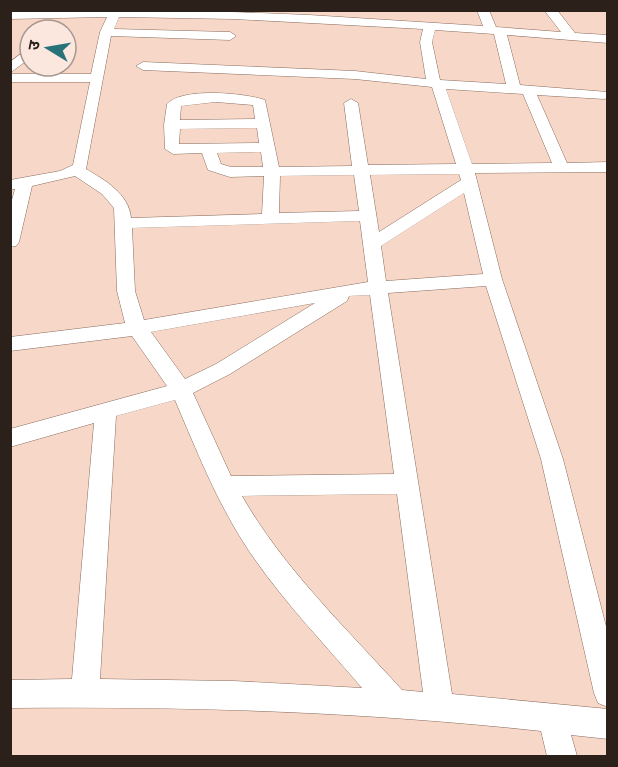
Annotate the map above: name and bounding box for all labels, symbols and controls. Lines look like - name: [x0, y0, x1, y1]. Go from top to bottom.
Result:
- north arrow: [18, 18, 78, 78]
- text: उ: [23, 38, 44, 52]

